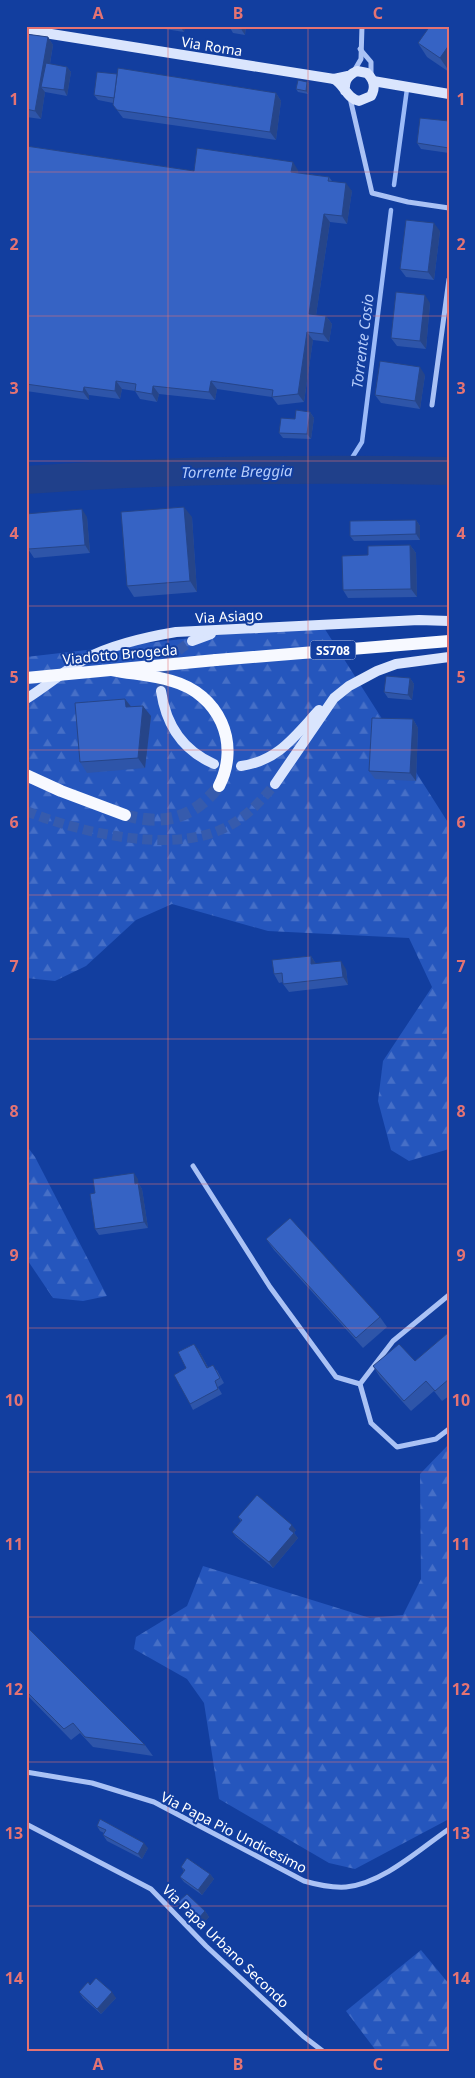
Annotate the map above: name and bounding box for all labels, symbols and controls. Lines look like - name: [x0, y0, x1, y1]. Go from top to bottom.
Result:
- text: A: [92, 2, 104, 24]
- text: B: [233, 2, 243, 24]
- text: C: [373, 2, 383, 24]
- street label: Via Roma: [180, 32, 244, 60]
- text: 1: [9, 88, 19, 110]
- text: 1: [456, 88, 466, 110]
- text: 2: [9, 233, 19, 255]
- text: 2: [456, 233, 466, 255]
- water label: Torrente Cosio: [346, 293, 378, 389]
- text: 3: [9, 377, 19, 399]
- text: 3: [456, 377, 466, 399]
- water label: Torrente Breggia: [181, 460, 293, 482]
- text: 4: [9, 522, 19, 544]
- text: 4: [456, 522, 466, 544]
- street label: Via Asiago: [195, 605, 263, 627]
- street label: Viadotto Brogeda: [62, 640, 178, 668]
- road number: SS708: [310, 640, 356, 660]
- text: 5: [9, 666, 19, 688]
- text: 5: [456, 666, 466, 688]
- text: 6: [9, 811, 19, 833]
- text: 6: [456, 811, 466, 833]
- text: 7: [9, 955, 19, 977]
- text: 7: [456, 955, 466, 977]
- text: 8: [9, 1100, 19, 1122]
- text: 8: [456, 1100, 466, 1122]
- text: 9: [9, 1244, 19, 1266]
- text: 9: [456, 1244, 466, 1266]
- text: 10: [5, 1389, 23, 1411]
- text: 10: [452, 1389, 470, 1411]
- text: 11: [5, 1533, 23, 1555]
- text: 11: [452, 1533, 470, 1555]
- text: 12: [5, 1678, 23, 1700]
- text: 12: [452, 1678, 470, 1700]
- street label: Via Papa Pio Undicesimo: [158, 1787, 310, 1877]
- text: 13: [5, 1822, 23, 1844]
- text: 13: [452, 1822, 470, 1844]
- street label: Via Papa Urbano Secondo: [158, 1880, 294, 2012]
- text: 14: [5, 1967, 23, 1989]
- text: 14: [452, 1967, 470, 1989]
- text: A: [92, 2053, 104, 2075]
- text: B: [233, 2053, 243, 2075]
- text: C: [373, 2053, 383, 2075]

